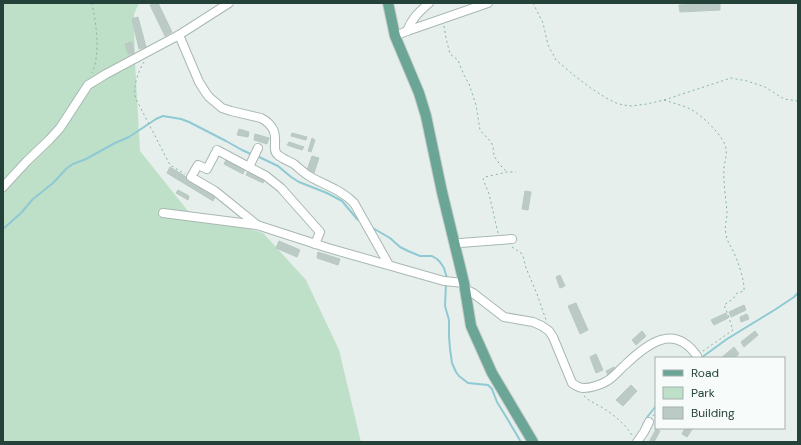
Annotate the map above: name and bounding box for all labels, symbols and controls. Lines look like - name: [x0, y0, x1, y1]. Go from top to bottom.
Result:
- legend: [655, 357, 785, 429]
- text: Road: [691, 365, 719, 381]
- text: Park: [691, 385, 715, 401]
- text: Building: [691, 405, 735, 421]

